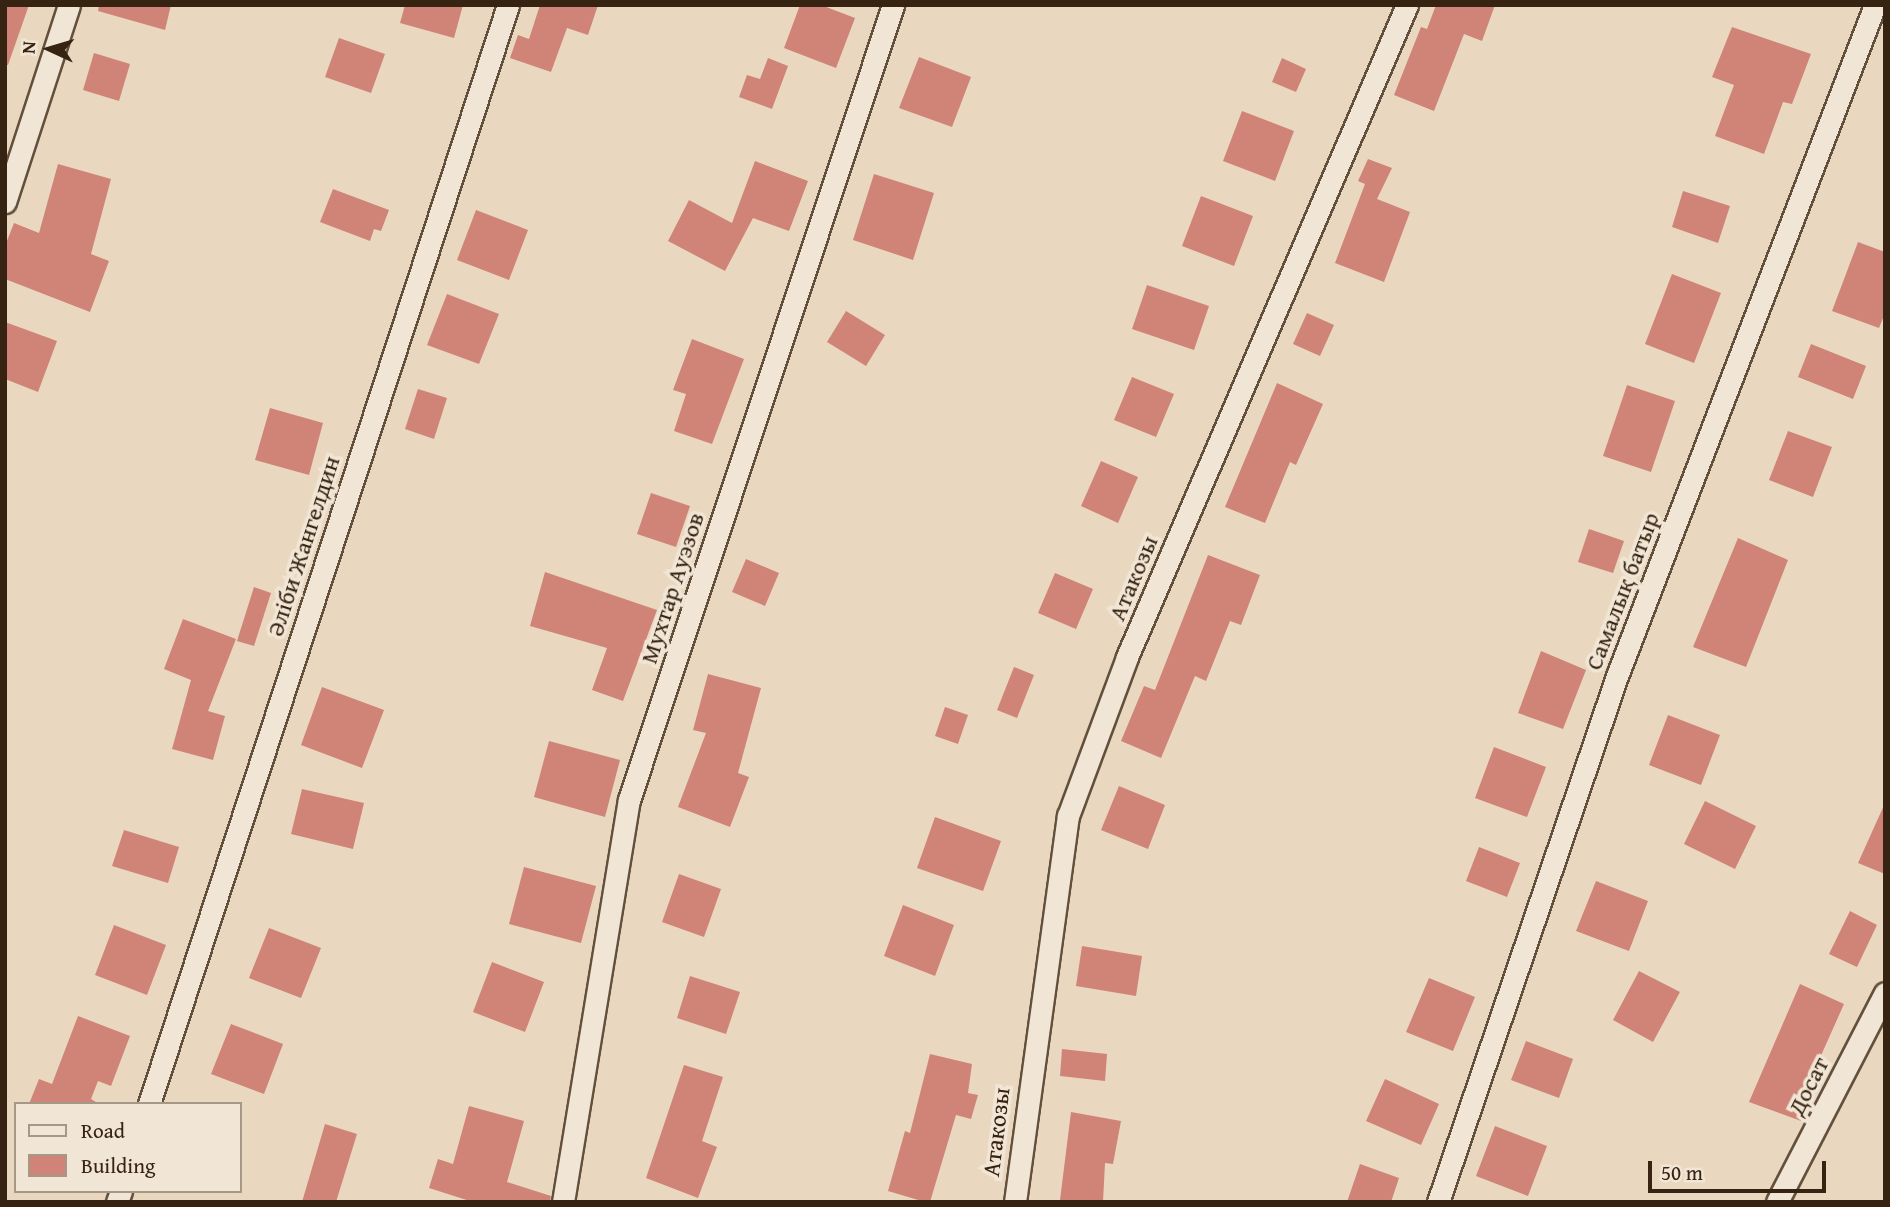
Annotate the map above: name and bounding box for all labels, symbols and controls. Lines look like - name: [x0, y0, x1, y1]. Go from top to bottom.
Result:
- north arrow: [14, 14, 84, 84]
- text: N: [14, 40, 42, 55]
- street label: Әліби Жангелдин: [260, 452, 346, 640]
- street label: Самалық батыр: [1579, 508, 1665, 674]
- street label: Мухтар Ауэзов: [634, 509, 710, 667]
- street label: Атакозы: [1102, 531, 1164, 625]
- street label: Досат: [1781, 1052, 1835, 1120]
- street label: Атакозы: [976, 1086, 1016, 1178]
- legend: [14, 1102, 242, 1193]
- text: Road: [81, 1115, 125, 1146]
- scale bar: [1652, 1148, 1830, 1192]
- text: Building: [81, 1150, 155, 1181]
- text: 50 m: [1661, 1157, 1703, 1188]

